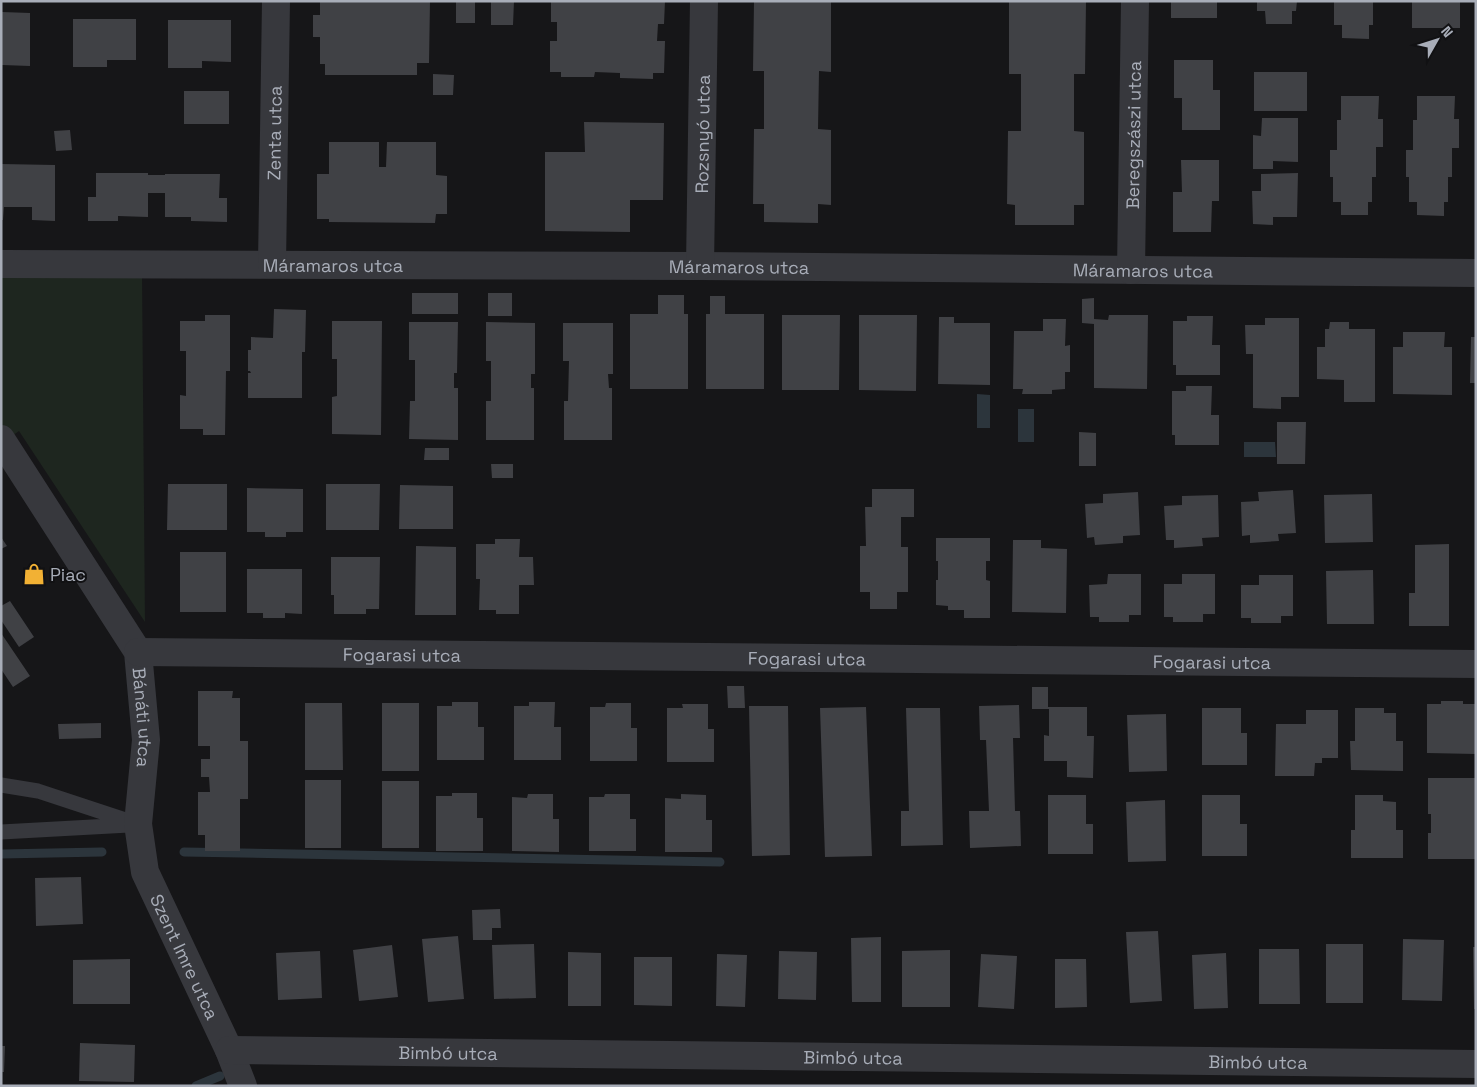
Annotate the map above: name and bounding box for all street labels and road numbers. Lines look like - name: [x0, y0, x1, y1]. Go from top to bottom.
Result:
- street label: Beregszászi utca: [1120, 61, 1146, 209]
- street label: Rozsnyó utca: [690, 74, 714, 194]
- street label: Zenta utca: [262, 85, 286, 181]
- street label: Máramaros utca: [263, 253, 403, 277]
- street label: Máramaros utca: [669, 254, 809, 278]
- street label: Máramaros utca: [1073, 258, 1213, 282]
- street label: Fogarasi utca: [343, 642, 461, 666]
- street label: Fogarasi utca: [748, 646, 866, 670]
- street label: Fogarasi utca: [1153, 650, 1271, 674]
- street label: Bánáti utca: [128, 666, 158, 769]
- street label: Szent Imre utca: [145, 890, 224, 1023]
- street label: Bimbó utca: [398, 1040, 498, 1065]
- street label: Bimbó utca: [803, 1045, 903, 1069]
- street label: Bimbó utca: [1208, 1049, 1308, 1074]

